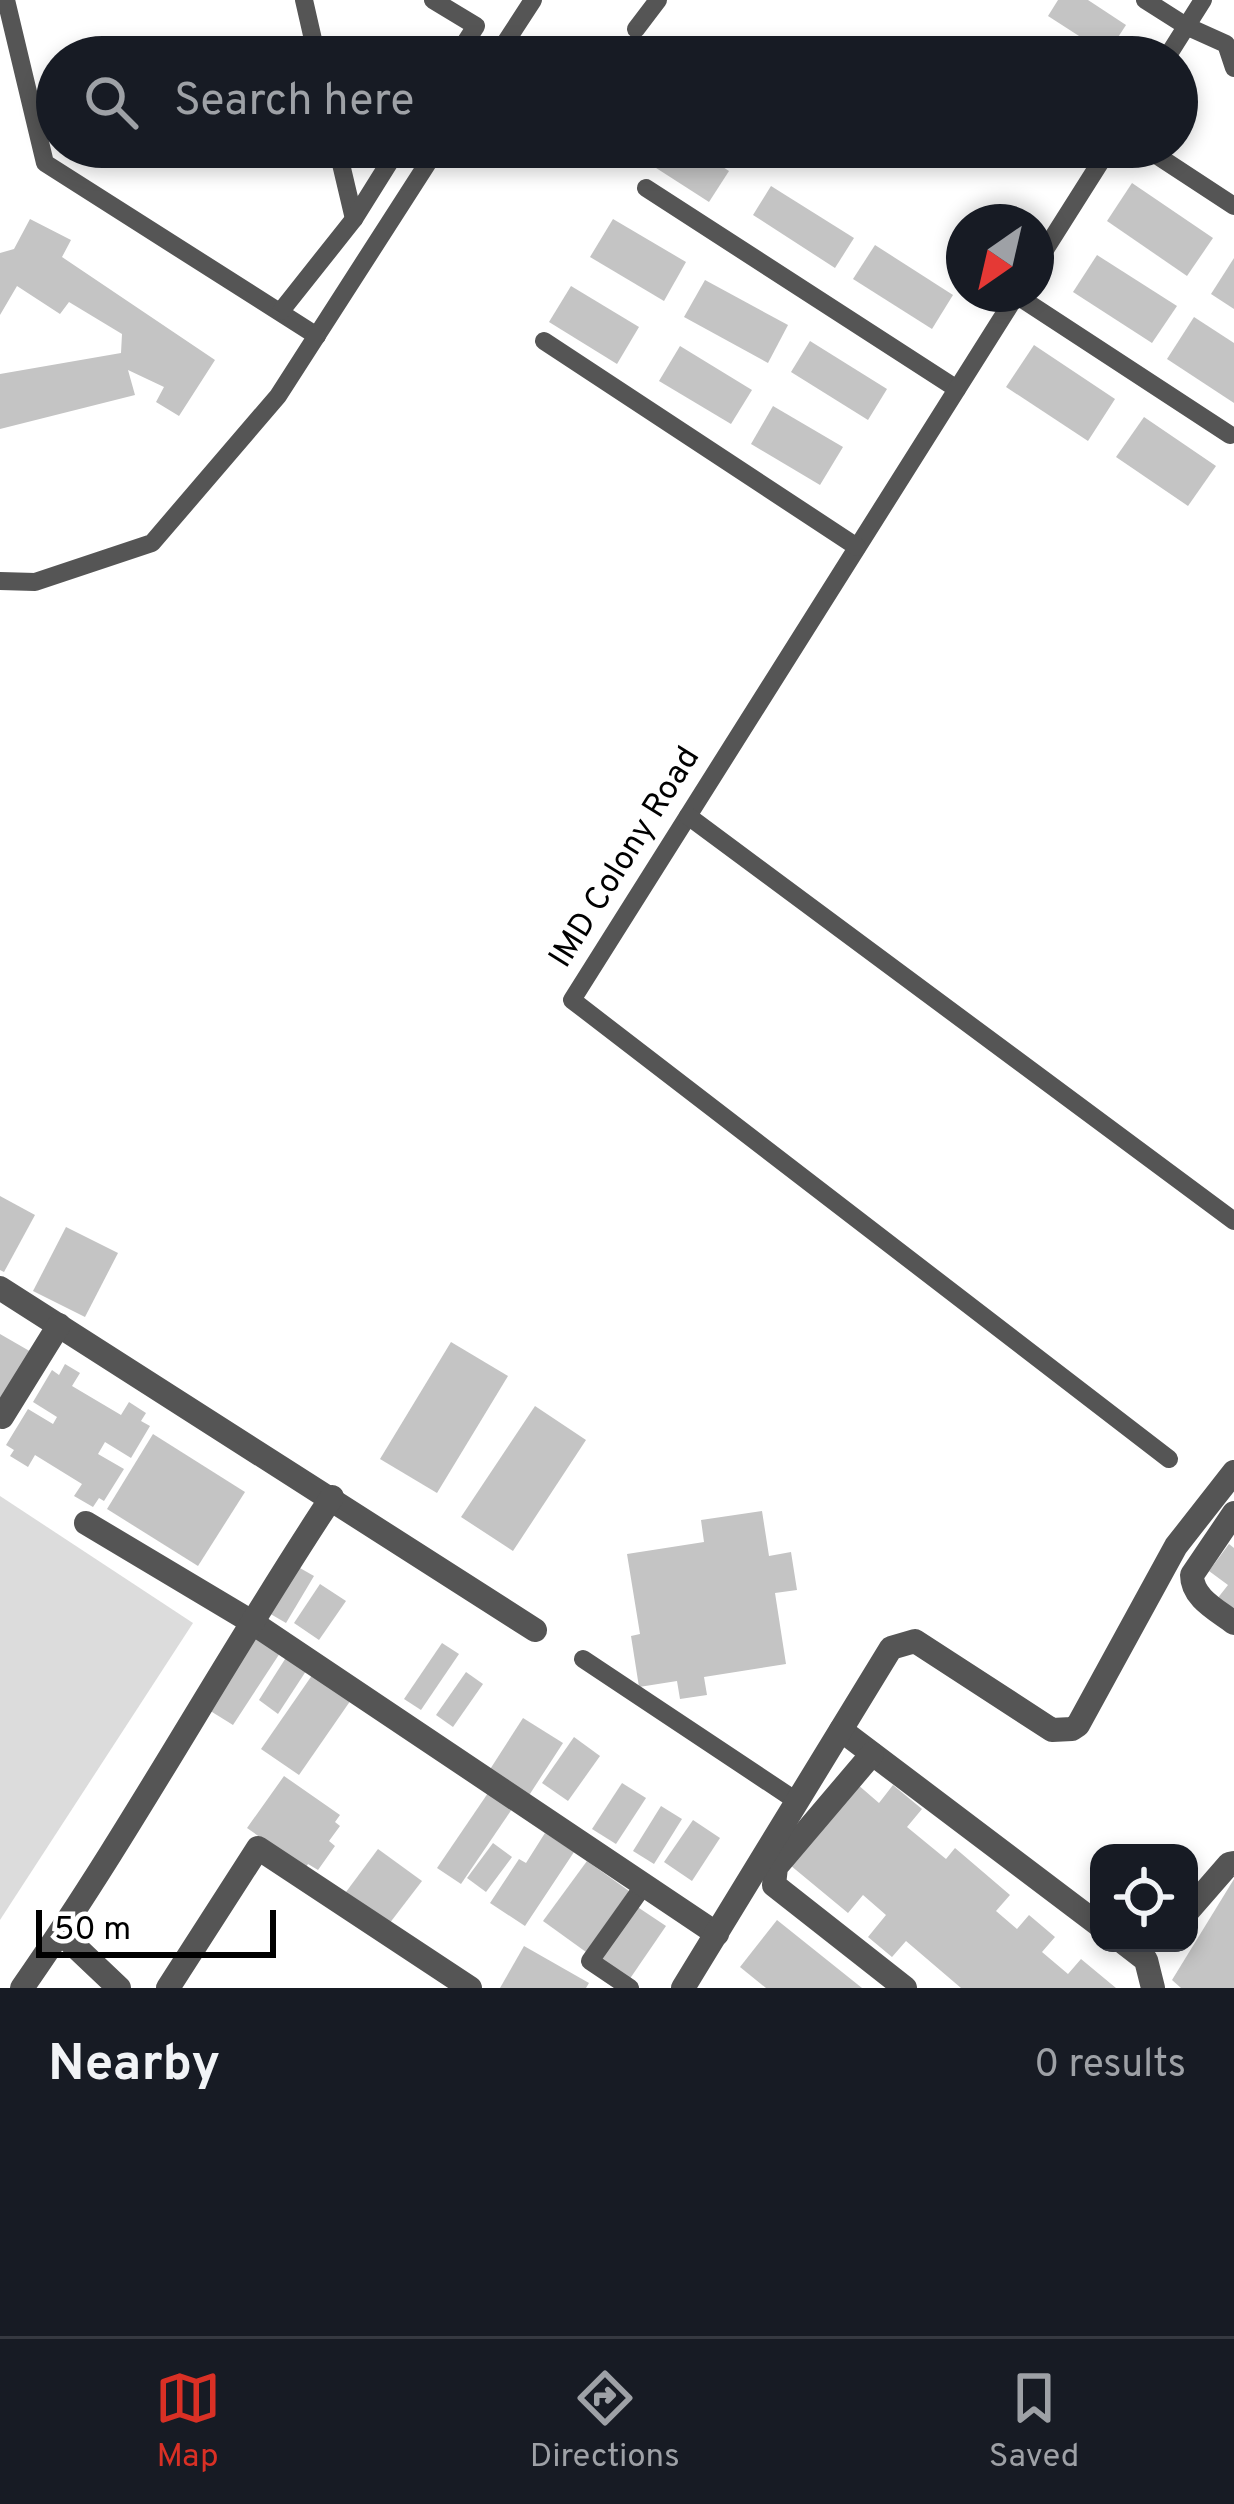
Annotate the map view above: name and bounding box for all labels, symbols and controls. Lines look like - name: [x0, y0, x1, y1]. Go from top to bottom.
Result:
- search box: [36, 36, 1198, 168]
- icon: search: [78, 69, 144, 135]
- text: Search here: [174, 74, 414, 131]
- north arrow: [946, 204, 1054, 312]
- street label: IMD Colony Road: [541, 740, 711, 976]
- map controls: [1090, 1844, 1198, 1952]
- button: locate: [1090, 1844, 1198, 1952]
- scale bar: [36, 1904, 276, 1957]
- text: 50 m: [54, 1910, 131, 1952]
- text: Nearby: [48, 2034, 220, 2099]
- text: 0 results: [1034, 2042, 1186, 2091]
- tab: Map: [155, 2365, 221, 2479]
- tab: Directions: [530, 2365, 680, 2479]
- tab: Saved: [989, 2365, 1079, 2479]

